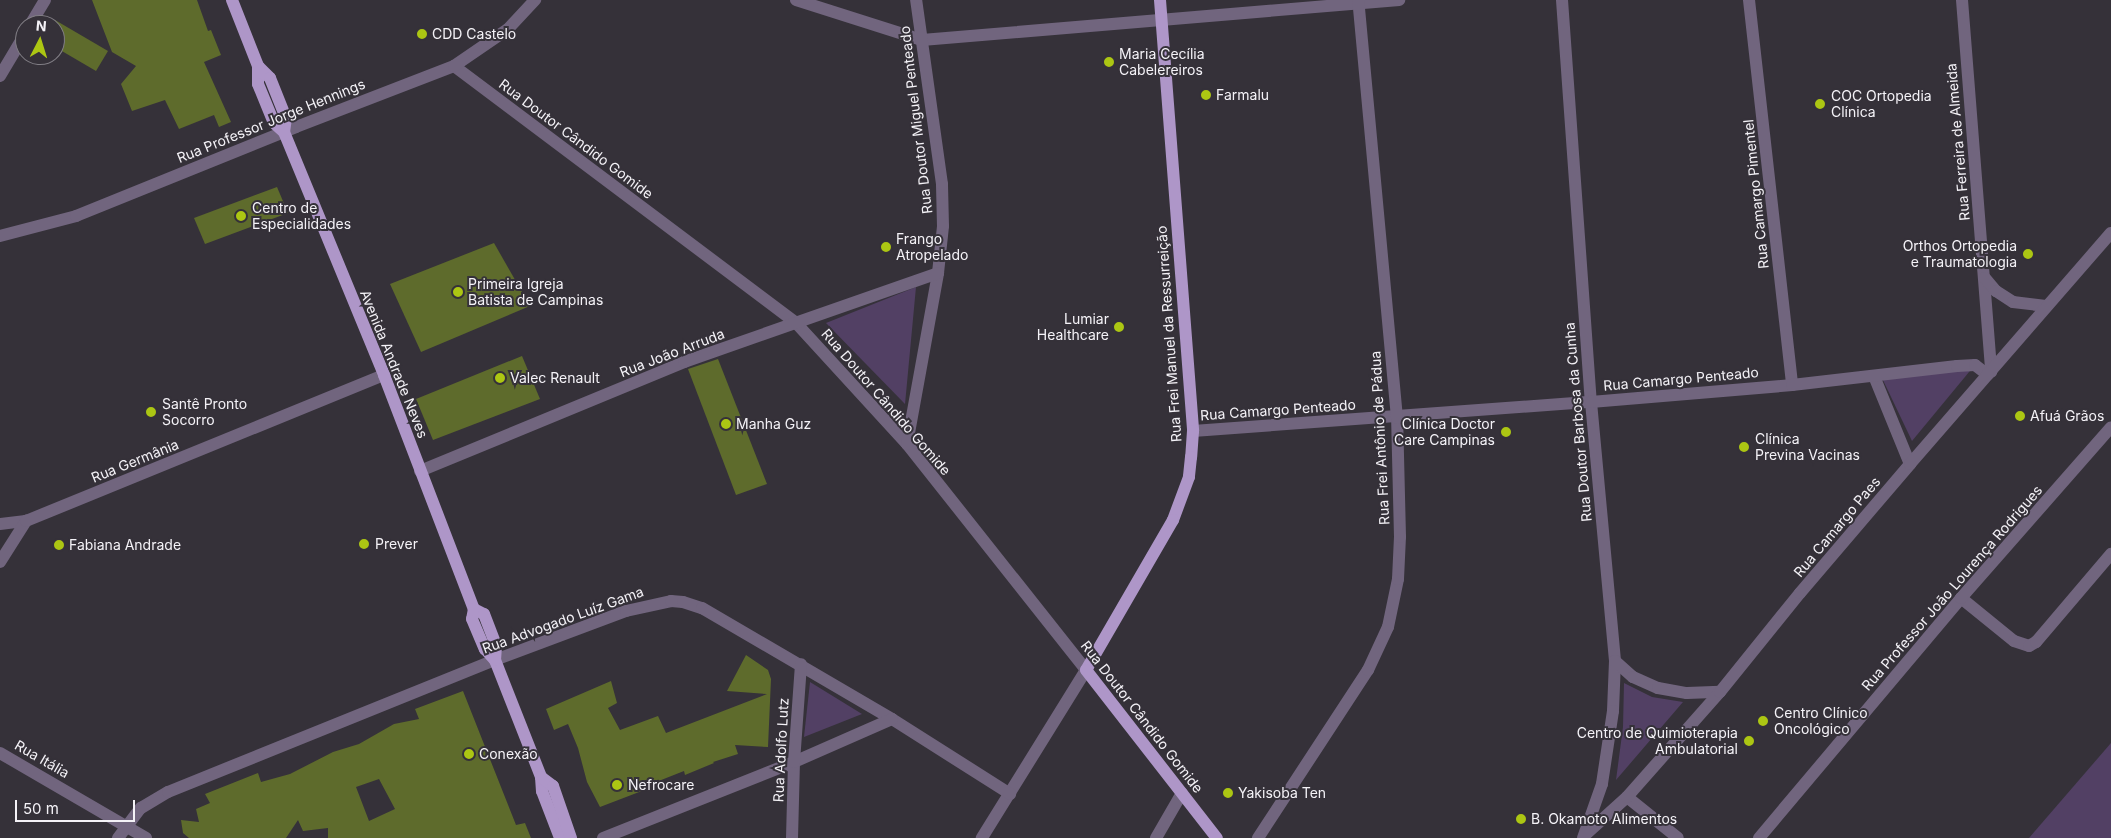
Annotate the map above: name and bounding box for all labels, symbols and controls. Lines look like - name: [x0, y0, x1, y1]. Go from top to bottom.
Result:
- north arrow: [15, 15, 65, 65]
- text: N: [35, 17, 47, 34]
- street label: Rua Doutor Miguel Penteado: [896, 25, 936, 215]
- place label: CDD Castelo: [432, 26, 516, 42]
- marker: CDD Castelo: [416, 28, 428, 40]
- place label: Maria Cecília Cabelereiros: [1119, 46, 1205, 78]
- marker: Maria Cecília Cabelereiros: [1103, 56, 1115, 68]
- street label: Rua Ferreira de Almeida: [1943, 63, 1973, 221]
- street label: Rua Professor Jorge Hennings: [174, 75, 368, 167]
- street label: Rua Doutor Cândido Gomide: [496, 76, 656, 202]
- place label: Farmalu: [1216, 87, 1269, 103]
- place label: COC Ortopedia Clínica: [1831, 88, 1932, 120]
- marker: Farmalu: [1200, 89, 1212, 101]
- marker: COC Ortopedia Clínica: [1813, 97, 1827, 111]
- street label: Rua Camargo Pimentel: [1740, 118, 1772, 270]
- place label: Centro de Especialidades: [252, 200, 351, 232]
- marker: Centro de Especialidades: [234, 209, 248, 223]
- street label: Rua Frei Manuel da Ressurreição: [1153, 225, 1185, 443]
- place label: Frango Atropelado: [896, 231, 968, 264]
- place label: Orthos Ortopedia e Traumatologia: [1903, 238, 2017, 270]
- marker: Frango Atropelado: [880, 241, 892, 253]
- marker: Orthos Ortopedia e Traumatologia: [2021, 247, 2035, 261]
- place label: Primeira Igreja Batista de Campinas: [468, 276, 603, 308]
- marker: Primeira Igreja Batista de Campinas: [452, 286, 464, 298]
- street label: Avenida Andrade Neves: [357, 287, 431, 441]
- place label: Lumiar Healthcare: [1037, 311, 1109, 344]
- marker: Lumiar Healthcare: [1113, 321, 1125, 333]
- street label: Rua Doutor Barbosa da Cunha: [1561, 322, 1595, 522]
- street label: Rua João Arruda: [617, 325, 727, 381]
- street label: Rua Doutor Cândido Gomide: [818, 325, 954, 479]
- street label: Rua Frei Antônio de Pádua: [1367, 350, 1393, 526]
- street label: Rua Camargo Penteado: [1603, 364, 1759, 394]
- place label: Valec Renault: [510, 370, 600, 386]
- marker: Valec Renault: [494, 372, 506, 384]
- place label: Santê Pronto Socorro: [162, 396, 247, 428]
- street label: Rua Camargo Penteado: [1200, 396, 1356, 424]
- marker: Santê Pronto Socorro: [144, 405, 158, 419]
- place label: Afuá Grãos: [2030, 408, 2104, 424]
- marker: Afuá Grãos: [2014, 410, 2026, 422]
- place label: Manha Guz: [736, 416, 811, 432]
- place label: Clínica Doctor Care Campinas: [1394, 416, 1495, 448]
- marker: Manha Guz: [720, 418, 732, 430]
- marker: Clínica Doctor Care Campinas: [1499, 425, 1513, 439]
- place label: Clínica Previna Vacinas: [1755, 431, 1860, 464]
- street label: Rua Germânia: [89, 436, 181, 486]
- marker: Clínica Previna Vacinas: [1737, 440, 1751, 454]
- street label: Rua Camargo Paes: [1790, 473, 1884, 581]
- street label: Rua Professor João Lourença Rodrigues: [1858, 482, 2046, 694]
- place label: Prever: [375, 536, 418, 552]
- place label: Fabiana Andrade: [69, 537, 181, 553]
- marker: Prever: [357, 537, 371, 551]
- marker: Fabiana Andrade: [53, 539, 65, 551]
- street label: Rua Advogado Luíz Gama: [480, 583, 646, 657]
- street label: Rua Doutor Cândido Gomide: [1077, 638, 1207, 796]
- street label: Rua Adolfo Lutz: [770, 697, 792, 803]
- place label: Centro Clínico Oncológico: [1774, 705, 1868, 738]
- marker: Centro Clínico Oncológico: [1756, 714, 1770, 728]
- place label: Centro de Quimioterapia Ambulatorial: [1577, 725, 1738, 758]
- marker: Centro de Quimioterapia Ambulatorial: [1742, 734, 1756, 748]
- street label: Rua Itália: [12, 737, 72, 781]
- place label: Conexão: [479, 746, 538, 762]
- marker: Conexão: [463, 748, 475, 760]
- place label: Nefrocare: [628, 777, 695, 793]
- marker: Nefrocare: [610, 778, 624, 792]
- place label: Yakisoba Ten: [1238, 785, 1326, 801]
- marker: Yakisoba Ten: [1222, 787, 1234, 799]
- scale bar: [18, 790, 138, 822]
- text: 50 m: [23, 799, 59, 818]
- place label: B. Okamoto Alimentos: [1531, 811, 1677, 827]
- marker: B. Okamoto Alimentos: [1515, 813, 1527, 825]

